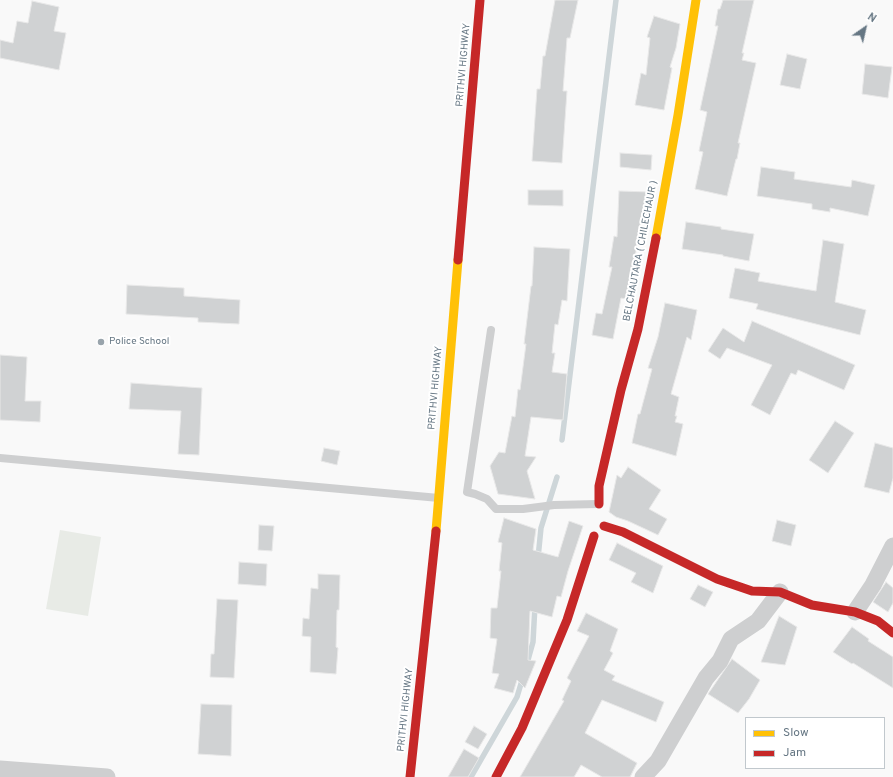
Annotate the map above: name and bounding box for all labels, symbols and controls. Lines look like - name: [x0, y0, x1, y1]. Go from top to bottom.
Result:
- north arrow: [845, 8, 885, 48]
- text: N: [865, 10, 879, 26]
- street label: PRITHVI HIGHWAY: [454, 23, 474, 107]
- street label: BELCHAUTARA ( CHILECHAUR ): [621, 180, 661, 322]
- place label: Police School: [109, 336, 169, 348]
- marker: Police School: [96, 337, 106, 347]
- street label: PRITHVI HIGHWAY: [426, 346, 446, 430]
- street label: PRITHVI HIGHWAY: [396, 668, 416, 752]
- legend: [745, 717, 885, 769]
- text: Slow: [783, 725, 809, 741]
- text: Jam: [783, 745, 806, 761]

